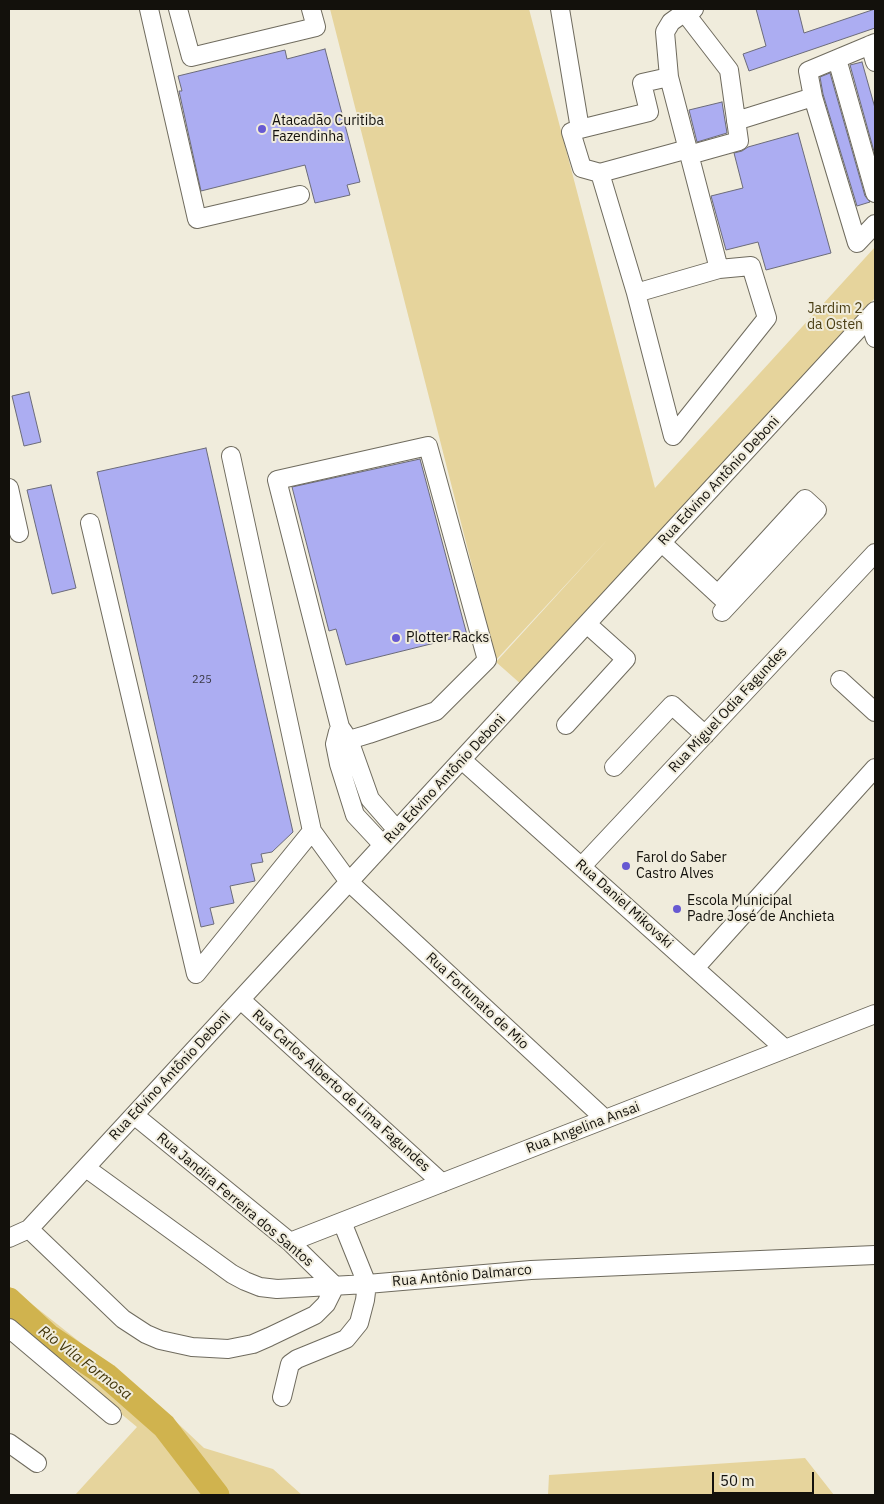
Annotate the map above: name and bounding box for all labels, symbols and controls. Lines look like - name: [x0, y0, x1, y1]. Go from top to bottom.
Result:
- place label: Atacadão Curitiba Fazendinha: [272, 113, 384, 146]
- marker: Atacadão Curitiba Fazendinha: [256, 123, 268, 135]
- park label: Jardim 2 da Osten: [807, 301, 863, 334]
- street label: Rua Edvino Antônio Deboni: [655, 413, 783, 549]
- place label: Plotter Racks: [406, 630, 489, 646]
- marker: Plotter Racks: [390, 632, 402, 644]
- street label: Rua Miguel Odia Fagundes: [665, 644, 791, 776]
- house number: 225: [192, 673, 212, 687]
- street label: Rua Edvino Antônio Deboni: [381, 711, 509, 847]
- place label: Farol do Saber Castro Alves: [636, 850, 727, 882]
- street label: Rua Daniel Mikovski: [572, 856, 676, 952]
- marker: Farol do Saber Castro Alves: [620, 860, 632, 872]
- place label: Escola Municipal Padre José de Anchieta: [687, 893, 834, 926]
- marker: Escola Municipal Padre José de Anchieta: [671, 903, 683, 915]
- street label: Rua Fortunato de Mio: [422, 949, 532, 1053]
- street label: Rua Carlos Alberto de Lima Fagundes: [249, 1007, 433, 1175]
- street label: Rua Edvino Antônio Deboni: [106, 1008, 234, 1144]
- street label: Rua Angelina Ansai: [524, 1099, 642, 1157]
- street label: Rua Jandira Ferreira dos Santos: [153, 1130, 317, 1270]
- street label: Rua Antônio Dalmarco: [391, 1262, 533, 1290]
- water label: Rio Vila Formosa: [35, 1322, 135, 1404]
- scale bar: [714, 1462, 816, 1494]
- text: 50 m: [720, 1471, 755, 1490]

